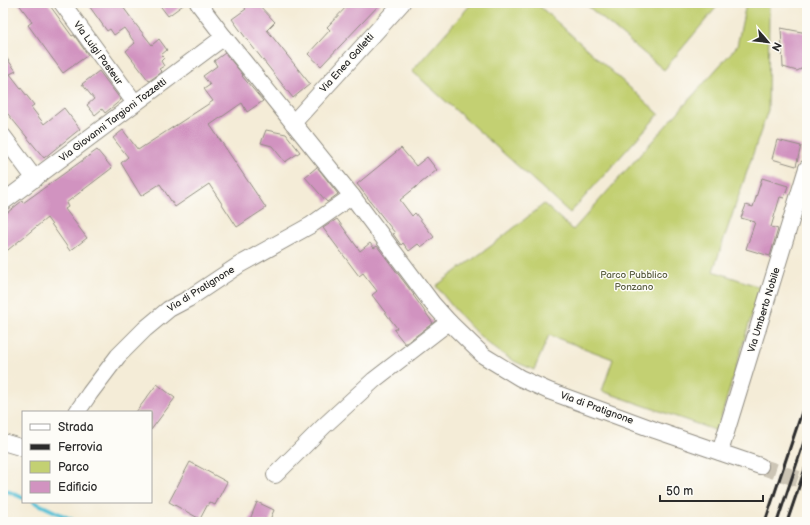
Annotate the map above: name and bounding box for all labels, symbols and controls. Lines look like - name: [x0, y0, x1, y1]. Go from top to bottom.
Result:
- street label: Via Luigi Pasteur: [71, 19, 125, 87]
- north arrow: [748, 22, 788, 62]
- street label: Via Enea Galletti: [317, 31, 377, 95]
- text: N: [769, 40, 784, 53]
- street label: Via Giovanni Targioni Tozzetti: [57, 76, 169, 164]
- street label: Via di Pratignone: [165, 263, 237, 315]
- street label: Via Umberto Nobile: [745, 266, 783, 354]
- park label: Parco Pubblico Ponzano: [600, 269, 668, 293]
- street label: Via di Pratignone: [559, 389, 635, 427]
- legend: [22, 411, 152, 503]
- text: Strada: [58, 420, 94, 435]
- text: Ferrovia: [58, 440, 103, 455]
- text: Parco: [58, 460, 89, 475]
- scale bar: [660, 477, 763, 503]
- text: Edificio: [58, 480, 98, 495]
- text: 50 m: [666, 484, 693, 499]

